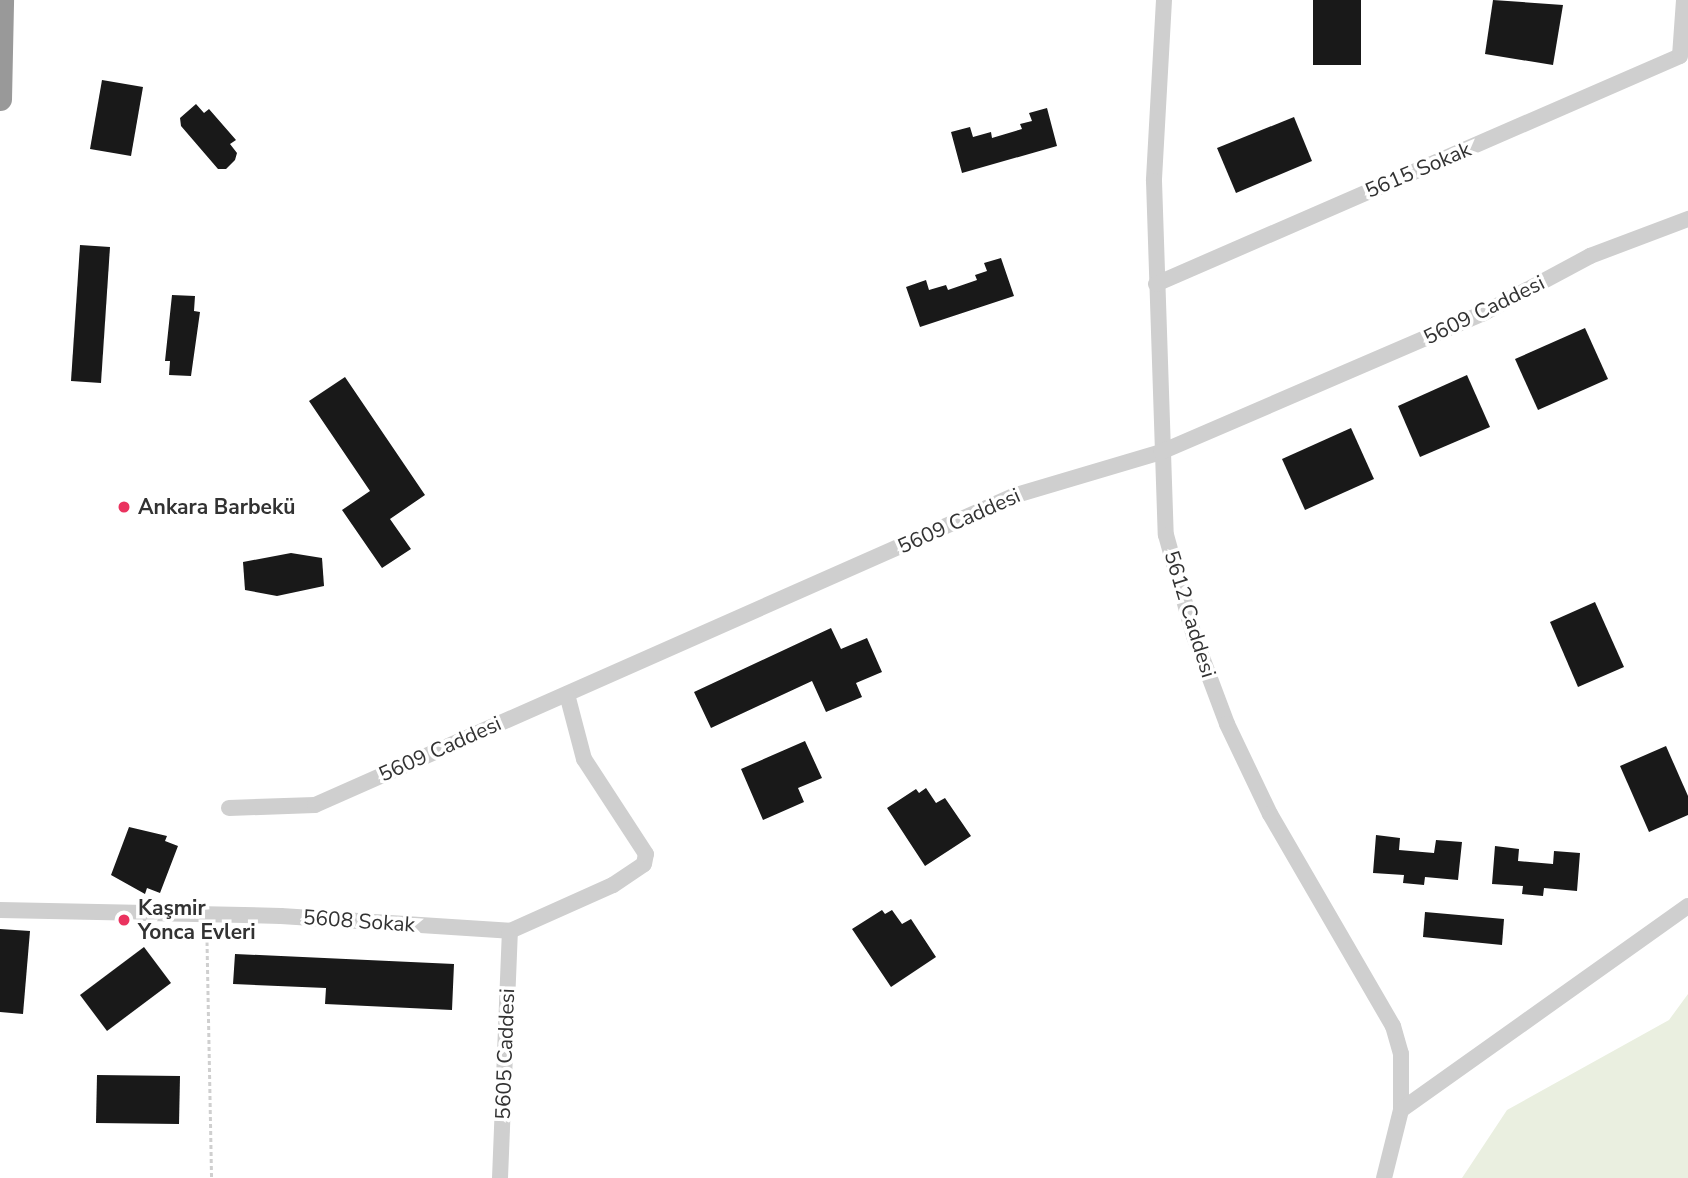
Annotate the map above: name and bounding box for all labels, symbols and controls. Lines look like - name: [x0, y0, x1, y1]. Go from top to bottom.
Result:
- street label: 5615 Sokak: [1361, 136, 1475, 204]
- street label: 5609 Caddesi: [1419, 270, 1549, 350]
- street label: 5609 Caddesi: [894, 483, 1024, 559]
- place label: Ankara Barbekü: [138, 494, 295, 520]
- marker: Ankara Barbekü: [116, 499, 132, 515]
- street label: 5612 Caddesi: [1159, 548, 1221, 680]
- street label: 5609 Caddesi: [375, 711, 505, 787]
- place label: Kaşmir Yonca Evleri: [138, 895, 256, 945]
- street label: 5608 Sokak: [302, 905, 416, 937]
- marker: Kaşmir Yonca Evleri: [116, 912, 132, 928]
- street label: 5605 Caddesi: [490, 988, 520, 1120]

